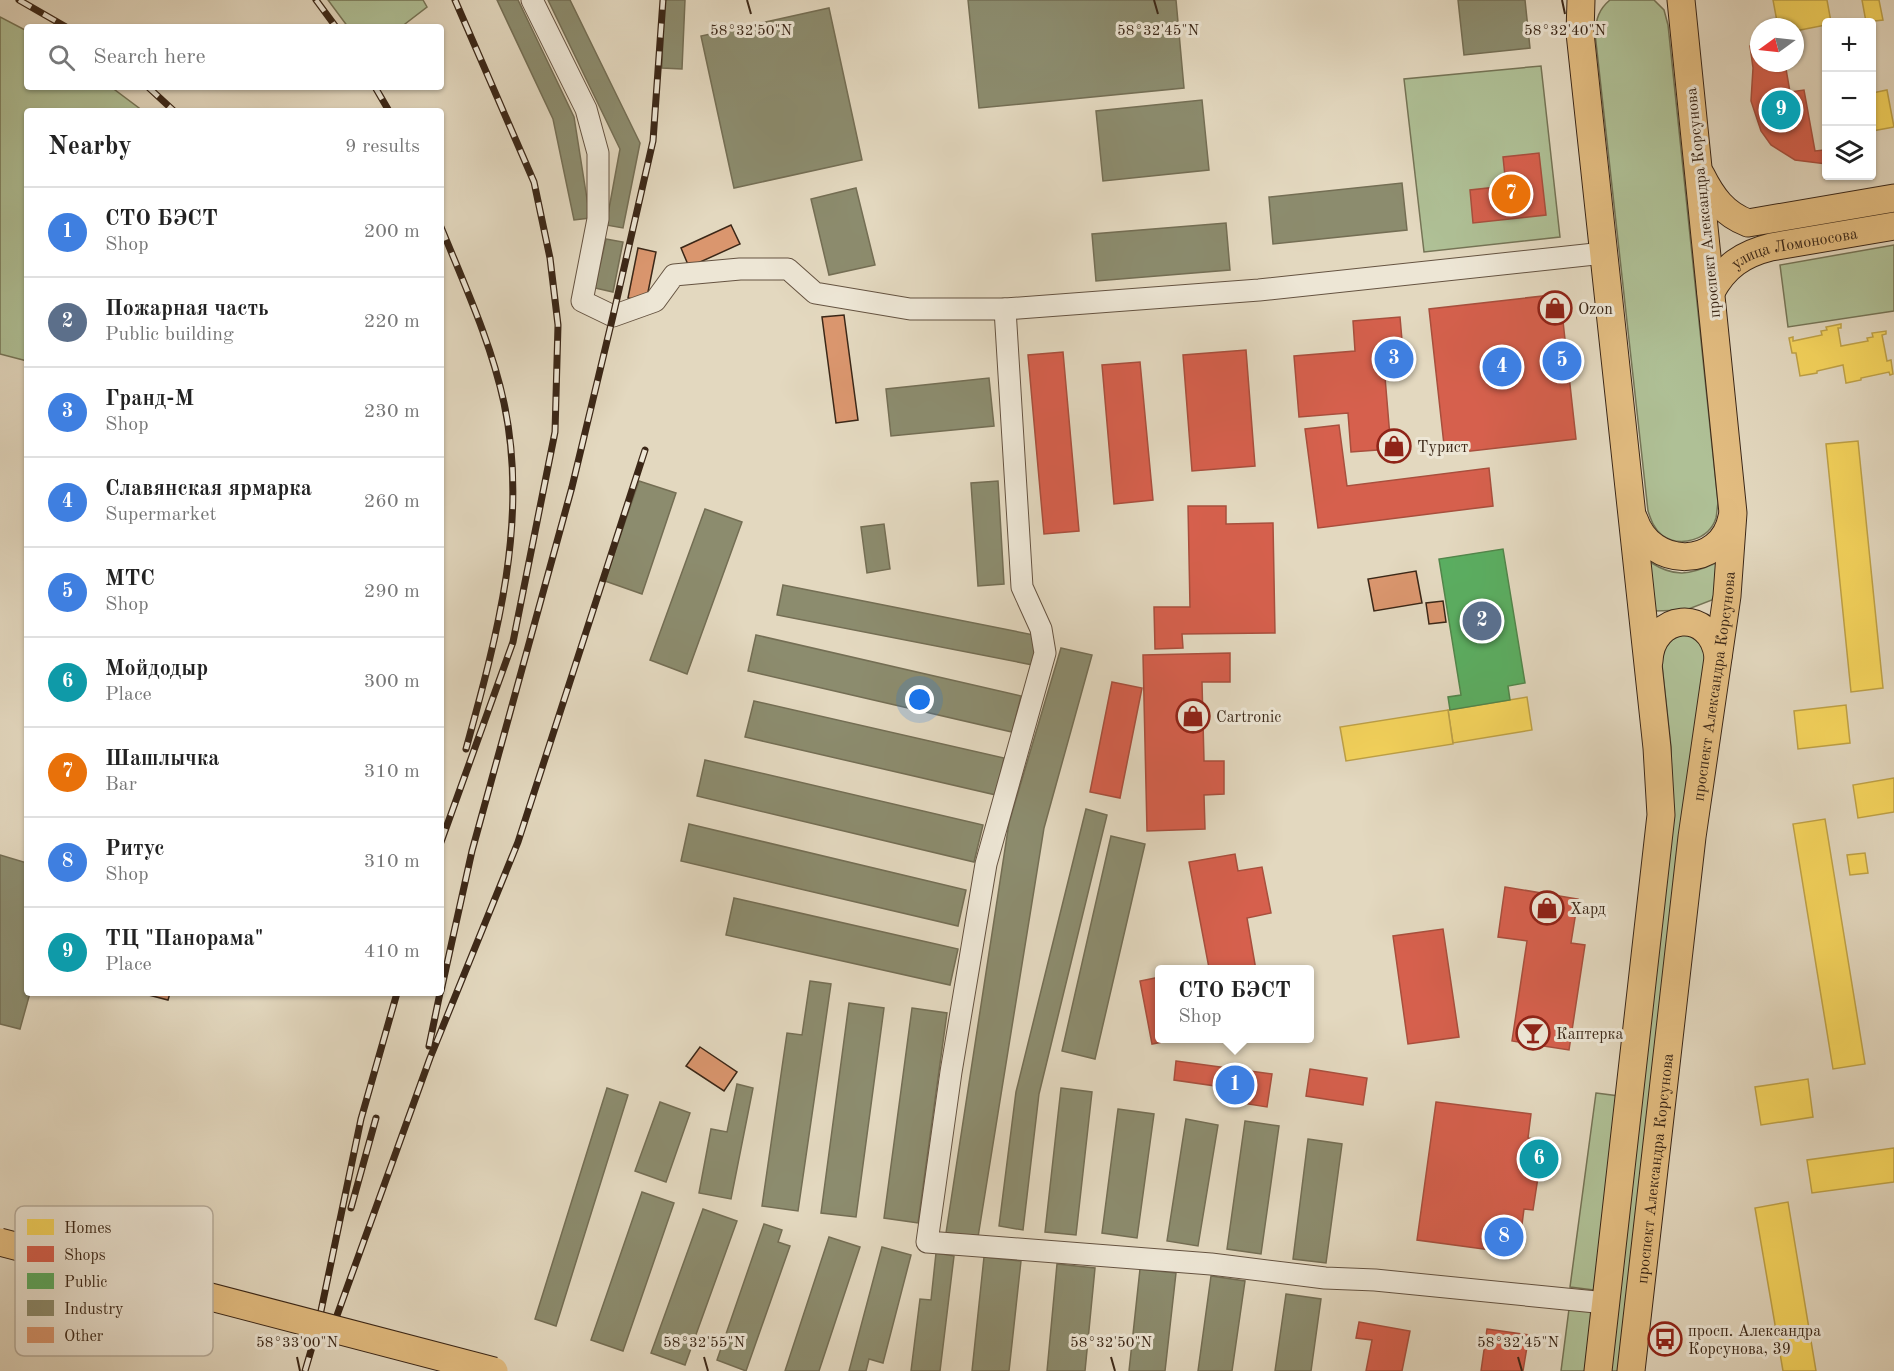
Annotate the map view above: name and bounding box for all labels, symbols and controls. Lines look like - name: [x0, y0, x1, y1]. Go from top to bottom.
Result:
- north arrow: [1750, 18, 1804, 72]
- map controls: [1822, 18, 1876, 180]
- button: +: [1822, 18, 1876, 72]
- search box: [24, 24, 444, 90]
- text: 58°32'50"N: [710, 24, 792, 39]
- text: 58°32'45"N: [1117, 24, 1199, 39]
- text: 58°32'40"N: [1524, 24, 1606, 39]
- icon: search: [45, 41, 78, 74]
- text: Search here: [93, 46, 206, 68]
- button: −: [1822, 72, 1876, 126]
- street label: проспект Александра Корсунова: [1684, 87, 1724, 319]
- pin: 9: [1762, 88, 1800, 132]
- button: layers: [1822, 126, 1876, 180]
- text: Nearby: [48, 134, 132, 160]
- text: 9 results: [345, 137, 420, 157]
- pin: 7: [1492, 172, 1530, 216]
- text: СТО БЭСТ: [105, 208, 218, 230]
- text: 1: [62, 222, 73, 242]
- text: 200 m: [364, 222, 420, 242]
- street label: улица Ломоносова: [1729, 226, 1859, 273]
- text: Shop: [105, 235, 149, 255]
- shop icon: Ozon: [1537, 290, 1573, 326]
- text: Пожарная часть: [105, 298, 269, 320]
- place label: Ozon: [1578, 302, 1613, 318]
- text: 2: [62, 312, 73, 332]
- text: 220 m: [364, 312, 420, 332]
- text: Public building: [105, 325, 234, 345]
- pin: 3: [1374, 336, 1414, 382]
- pin: 5: [1542, 338, 1582, 384]
- pin: 4: [1482, 344, 1522, 389]
- text: Гранд-М: [105, 388, 194, 410]
- text: 3: [62, 402, 73, 422]
- text: 230 m: [364, 402, 420, 422]
- text: Shop: [105, 415, 149, 435]
- shop icon: Турист: [1376, 428, 1412, 464]
- place label: Турист: [1417, 440, 1468, 456]
- text: Славянская ярмарка: [105, 478, 312, 500]
- text: 4: [62, 492, 73, 512]
- text: 260 m: [364, 492, 420, 512]
- text: Supermarket: [105, 505, 216, 525]
- text: МТС: [105, 568, 155, 590]
- street label: проспект Александра Корсунова: [1691, 571, 1739, 802]
- text: 5: [62, 582, 73, 602]
- text: 290 m: [364, 582, 420, 602]
- text: Shop: [105, 595, 149, 615]
- pin: 2: [1462, 598, 1502, 644]
- text: Мойдодыр: [105, 658, 208, 680]
- text: 6: [62, 672, 73, 692]
- text: 300 m: [364, 672, 420, 692]
- text: Place: [105, 685, 152, 705]
- your location: [905, 685, 934, 714]
- shop icon: Cartronic: [1175, 698, 1211, 734]
- place label: Cartronic: [1216, 710, 1281, 726]
- text: Шашлычка: [105, 748, 219, 770]
- text: 7: [62, 762, 73, 782]
- text: 310 m: [364, 762, 420, 782]
- text: Bar: [105, 775, 137, 795]
- text: Ритус: [105, 838, 165, 860]
- text: 8: [62, 852, 73, 872]
- text: 310 m: [364, 852, 420, 872]
- text: Shop: [105, 865, 149, 885]
- shop icon: Хард: [1529, 890, 1565, 926]
- place label: Хард: [1570, 902, 1606, 918]
- text: ТЦ "Панорама": [105, 928, 263, 950]
- text: 9: [62, 942, 73, 962]
- text: 410 m: [364, 942, 420, 962]
- text: Place: [105, 955, 152, 975]
- popup: [1155, 965, 1314, 1043]
- text: СТО БЭСТ: [1178, 980, 1291, 1002]
- text: Shop: [1178, 1007, 1222, 1027]
- bar icon: Каптерка: [1515, 1015, 1551, 1051]
- place label: Каптерка: [1556, 1027, 1624, 1043]
- street label: проспект Александра Корсунова: [1635, 1052, 1677, 1285]
- pin: 1: [1216, 1062, 1254, 1108]
- pin: 6: [1520, 1136, 1558, 1182]
- legend: [15, 1206, 213, 1356]
- pin: 8: [1484, 1214, 1524, 1260]
- text: Homes: [64, 1221, 112, 1237]
- text: Shops: [64, 1248, 106, 1264]
- text: Public: [64, 1275, 107, 1291]
- text: Industry: [64, 1302, 124, 1318]
- bus stop icon: просп. Александра Корсунова, 39: [1647, 1321, 1683, 1357]
- place label: просп. Александра Корсунова, 39: [1688, 1324, 1821, 1358]
- text: Other: [64, 1329, 104, 1345]
- text: 58°33'00"N: [256, 1336, 338, 1351]
- text: 58°32'55"N: [663, 1336, 745, 1351]
- text: 58°32'50"N: [1070, 1336, 1152, 1351]
- text: 58°32'45"N: [1477, 1336, 1559, 1351]

